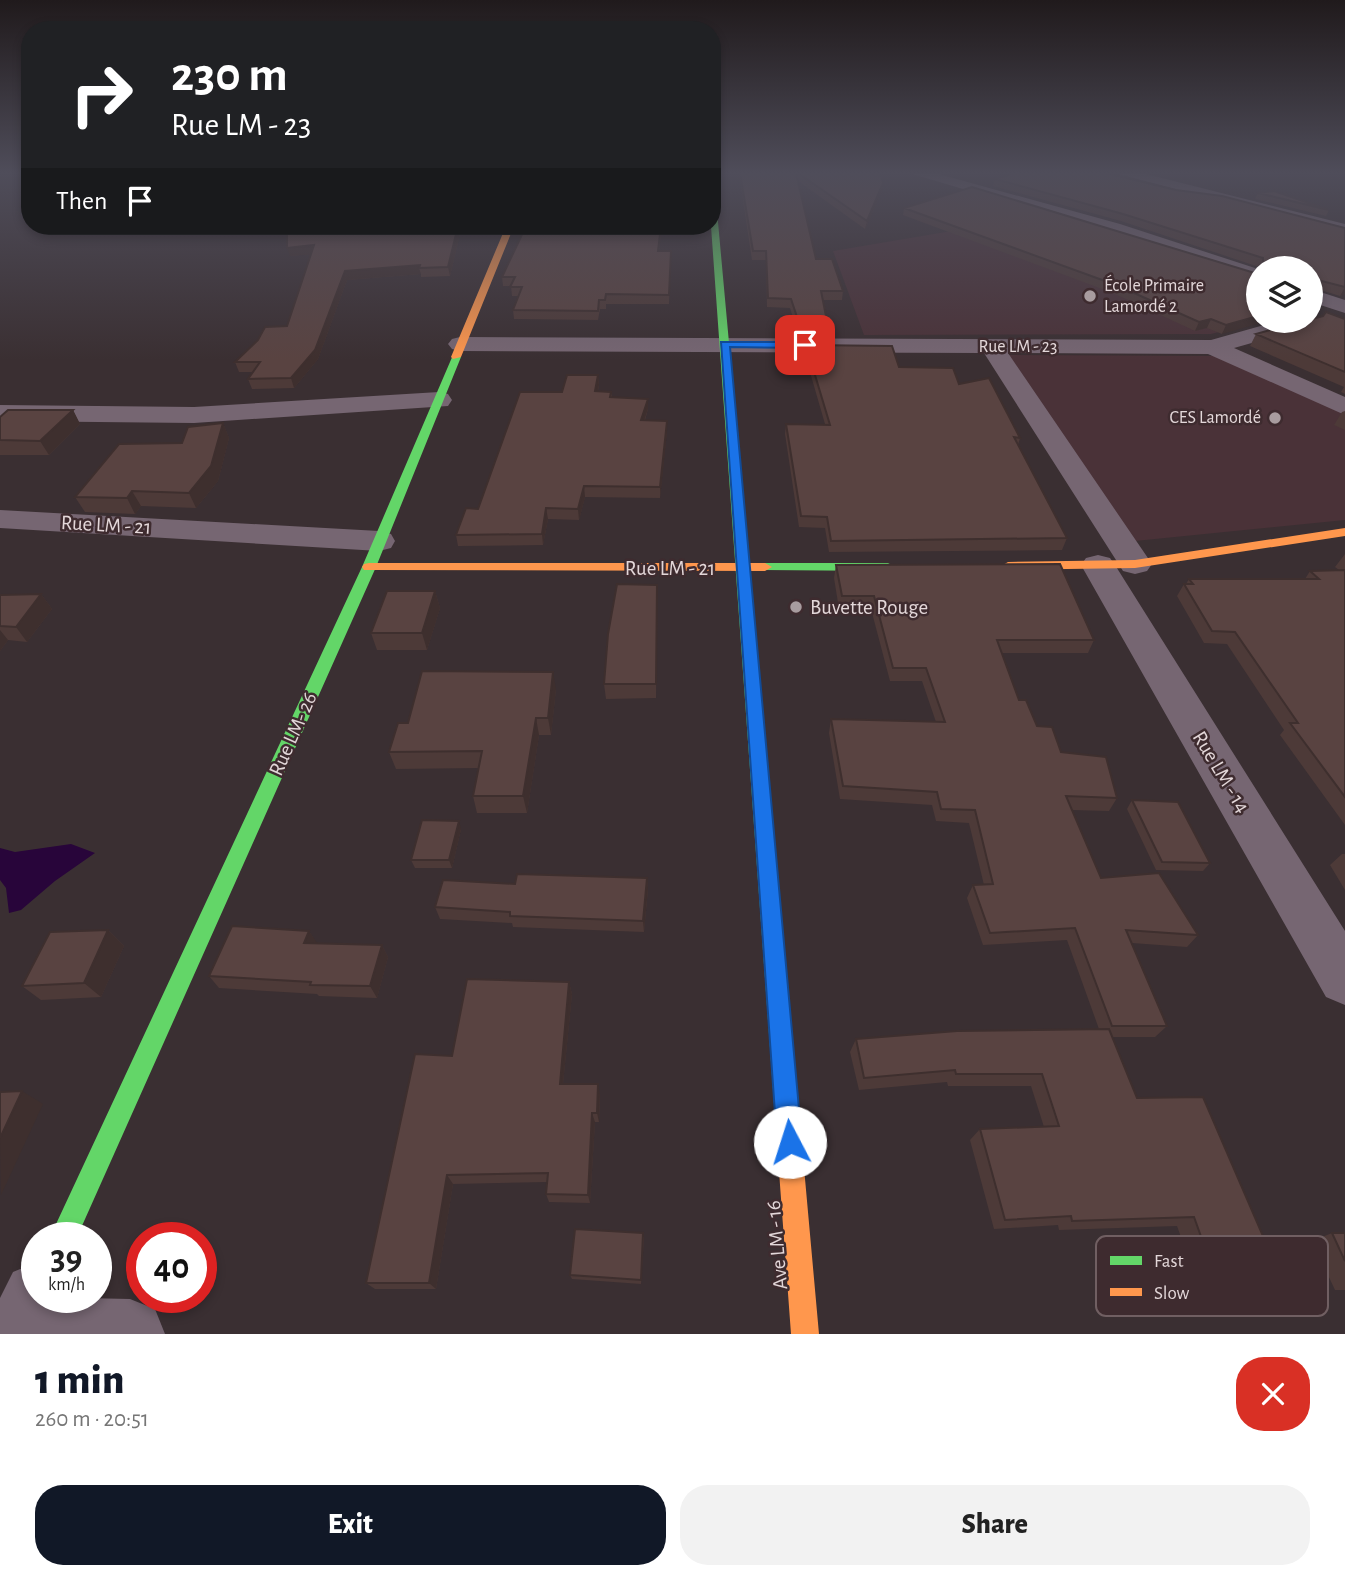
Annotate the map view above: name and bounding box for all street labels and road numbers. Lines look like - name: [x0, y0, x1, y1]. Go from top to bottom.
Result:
- street label: Rue LM - 23: [979, 338, 1057, 356]
- street label: Rue LM - 21: [60, 512, 152, 538]
- street label: Rue LM - 21: [625, 558, 715, 579]
- street label: Rue LM- 26: [265, 689, 321, 779]
- street label: Rue LM - 14: [1189, 728, 1253, 816]
- street label: Ave LM - 16: [763, 1200, 791, 1290]

